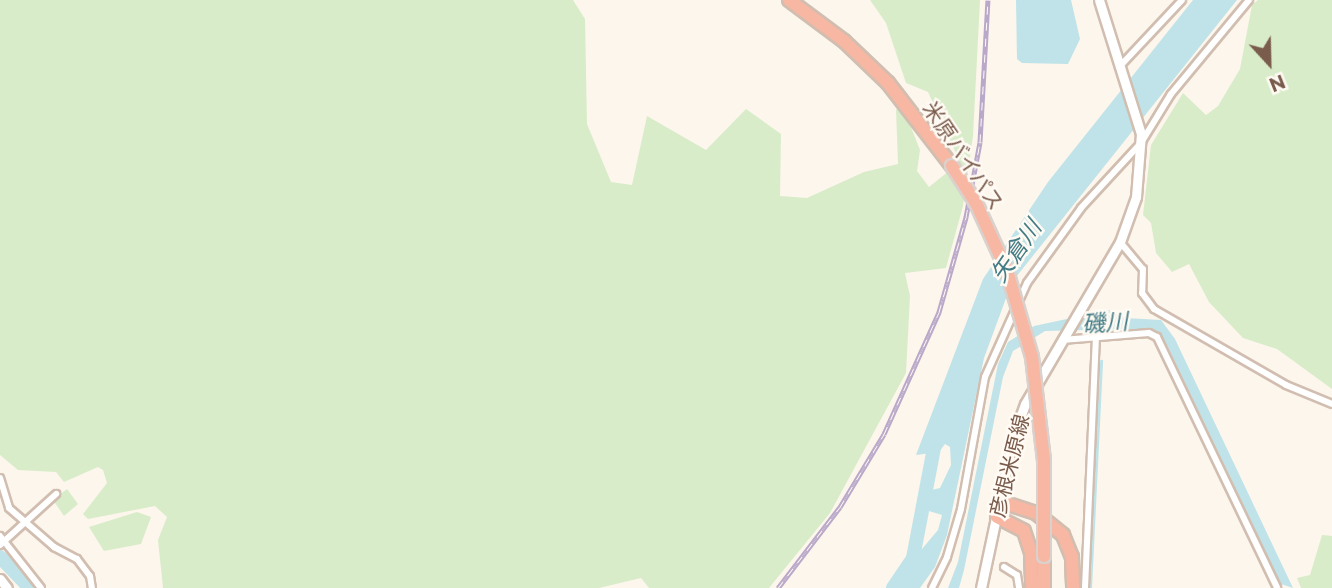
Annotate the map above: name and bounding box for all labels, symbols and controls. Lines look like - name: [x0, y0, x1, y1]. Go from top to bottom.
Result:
- north arrow: [1234, 28, 1304, 98]
- text: N: [1266, 69, 1288, 96]
- street label: 米原バイパス: [917, 97, 1009, 215]
- water label: 矢倉川: [985, 215, 1047, 287]
- water label: 磯川: [1081, 308, 1129, 338]
- street label: 彦根米原線: [985, 412, 1035, 520]

